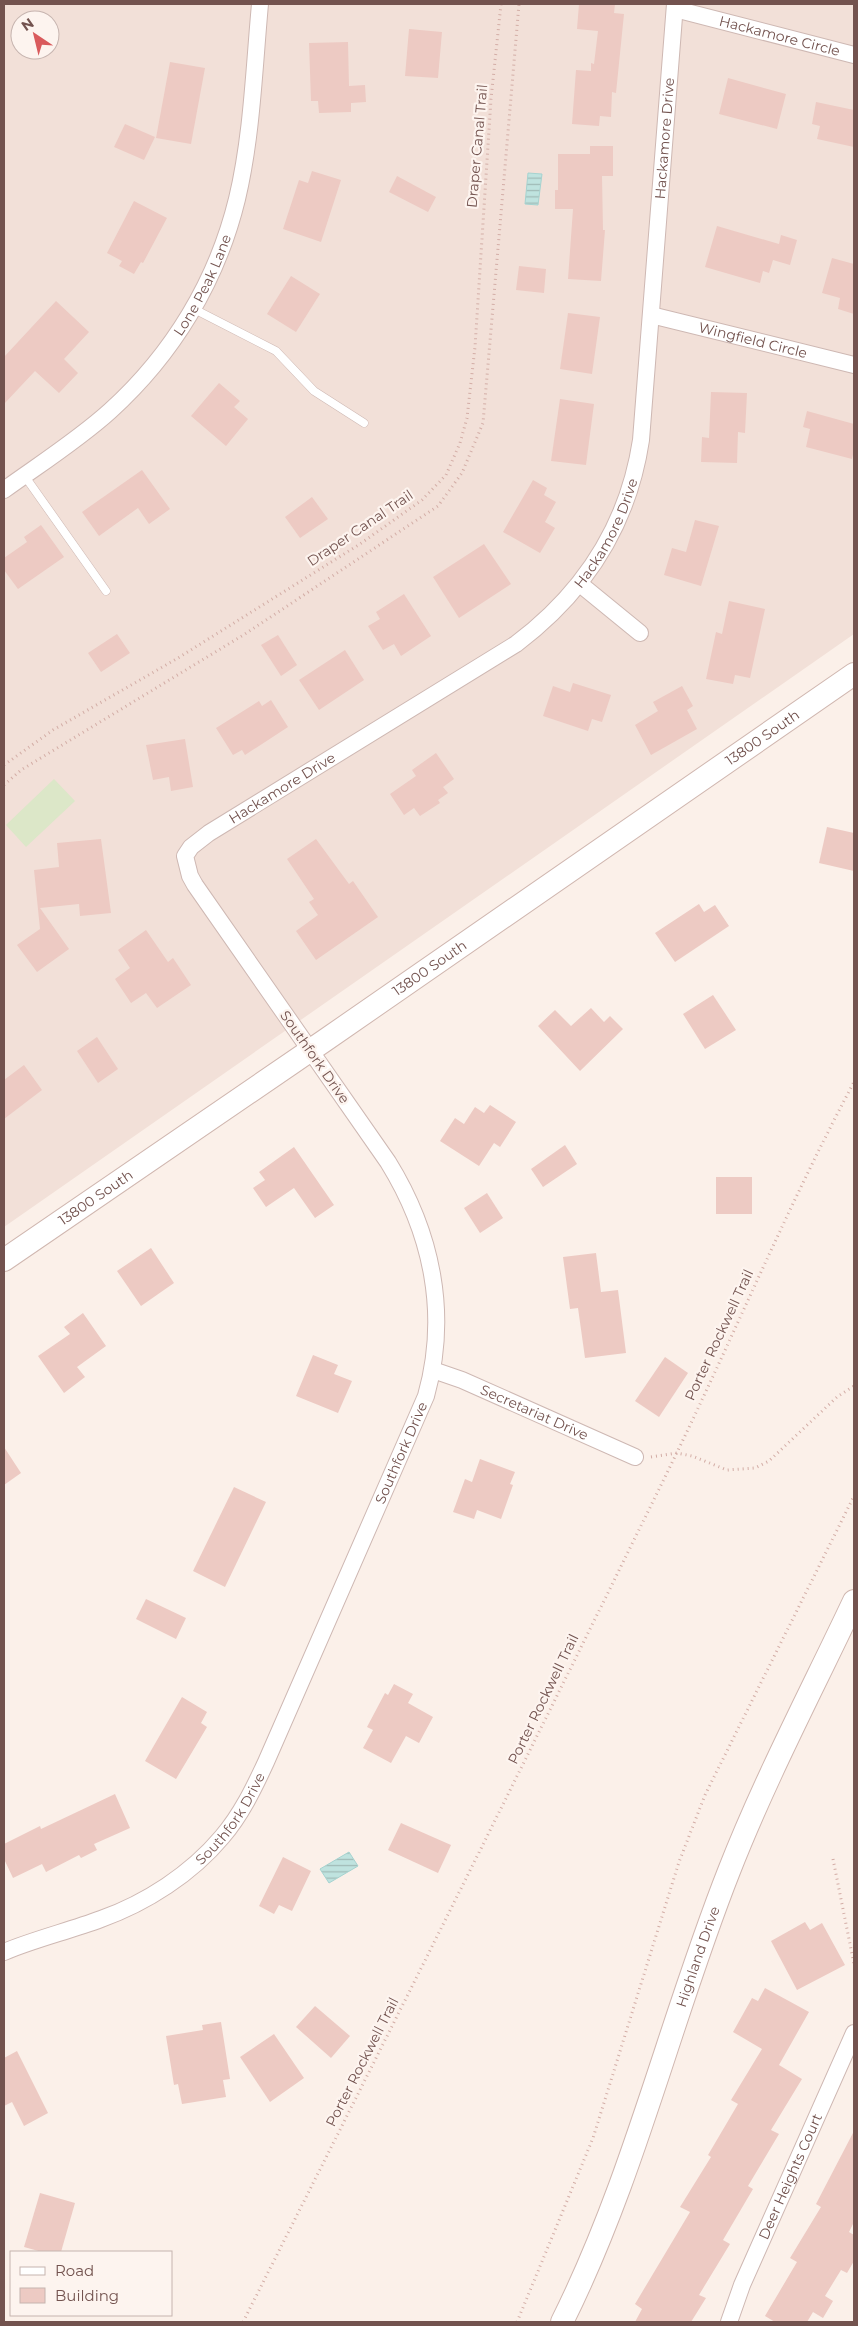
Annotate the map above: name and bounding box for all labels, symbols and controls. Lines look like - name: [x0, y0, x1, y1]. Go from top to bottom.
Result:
- north arrow: [10, 10, 60, 60]
- street label: Hackamore Circle: [717, 12, 842, 60]
- text: N: [18, 14, 37, 35]
- street label: Hackamore Drive: [651, 77, 678, 200]
- street label: Draper Canal Trail: [463, 83, 491, 209]
- street label: Lone Peak Lane: [169, 232, 235, 339]
- street label: Wingfield Circle: [697, 318, 809, 362]
- street label: Hackamore Drive: [570, 476, 641, 592]
- street label: Draper Canal Trail: [304, 486, 416, 570]
- street label: 13800 South: [722, 706, 803, 769]
- street label: Hackamore Drive: [225, 748, 339, 828]
- street label: 13800 South: [389, 936, 470, 1000]
- street label: Southfork Drive: [276, 1007, 354, 1107]
- street label: 13800 South: [55, 1166, 136, 1229]
- street label: Porter Rockwell Trail: [681, 1267, 757, 1403]
- street label: Secretariat Drive: [478, 1380, 591, 1444]
- street label: Southfork Drive: [371, 1399, 431, 1507]
- street label: Porter Rockwell Trail: [504, 1631, 582, 1767]
- street label: Southfork Drive: [191, 1770, 269, 1869]
- street label: Highland Drive: [672, 1904, 724, 2010]
- street label: Porter Rockwell Trail: [322, 1994, 402, 2130]
- street label: Deer Heights Court: [754, 2110, 826, 2242]
- legend: [10, 2251, 172, 2316]
- text: Road: [55, 2261, 94, 2280]
- text: Building: [55, 2286, 119, 2305]

